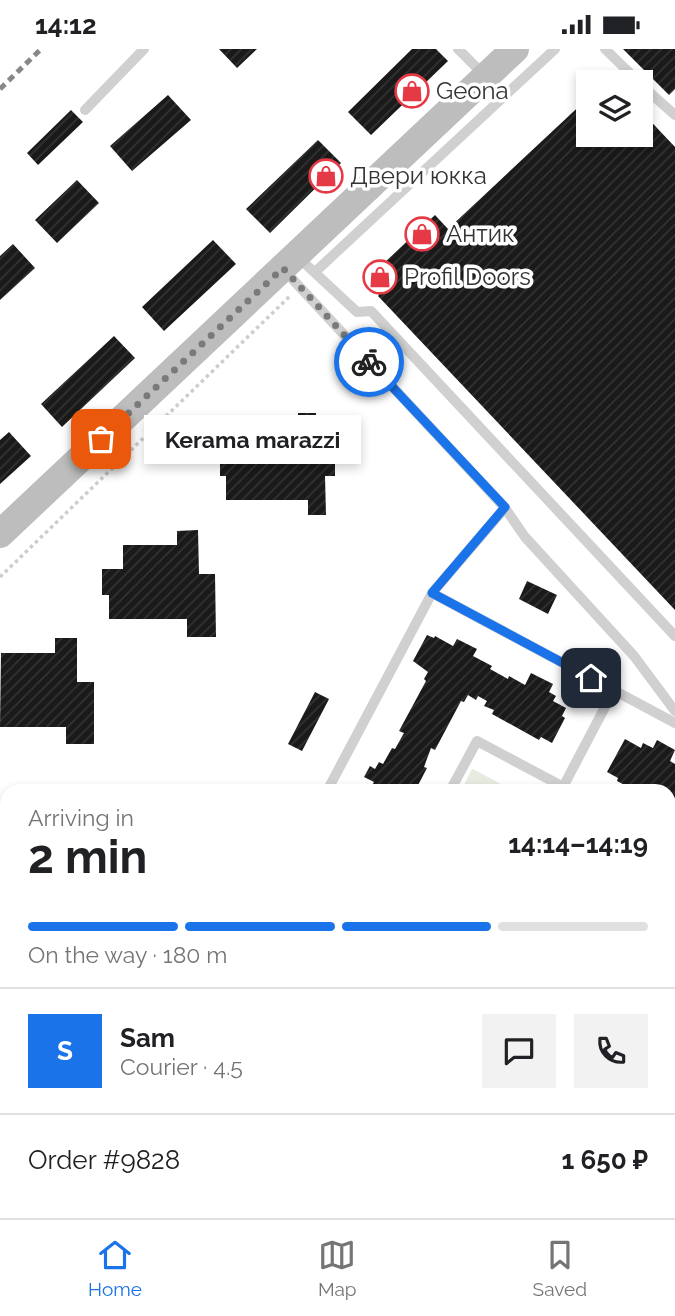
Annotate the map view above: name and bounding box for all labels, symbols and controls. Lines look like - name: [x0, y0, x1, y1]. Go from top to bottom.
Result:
- text: 14:12: [35, 10, 97, 40]
- map controls: [576, 70, 653, 147]
- button: layers: [576, 70, 653, 147]
- shop icon: Geona: [393, 72, 431, 110]
- place label: Geona: [436, 76, 509, 105]
- shop icon: Двери юкка: [307, 157, 345, 195]
- place label: Двери юкка: [350, 161, 487, 190]
- shop icon: Антик: [403, 215, 441, 253]
- place label: Антик: [446, 219, 514, 248]
- shop icon: Profil Doors: [361, 258, 399, 296]
- place label: Profil Doors: [404, 262, 531, 291]
- courier: [334, 327, 404, 397]
- icon: bike: [350, 343, 388, 381]
- pin: [71, 409, 131, 469]
- callout: Kerama marazzi: [143, 415, 360, 463]
- icon: bag: [82, 420, 120, 458]
- text: Kerama marazzi: [165, 426, 340, 453]
- pin: [561, 648, 621, 708]
- icon: home: [572, 659, 610, 697]
- text: Arriving in: [28, 804, 134, 831]
- text: 14:14–14:19: [508, 829, 648, 859]
- text: 2 min: [28, 830, 147, 884]
- text: On the way · 180 m: [28, 941, 227, 968]
- button: chat: [482, 1014, 556, 1088]
- button: phone: [574, 1014, 648, 1088]
- text: Sam: [120, 1023, 175, 1053]
- text: S: [57, 1036, 73, 1066]
- text: Courier · 4.5: [120, 1053, 243, 1080]
- text: Order #9828: [28, 1145, 180, 1175]
- text: 1 650 ₽: [561, 1145, 648, 1175]
- tab: Home: [88, 1236, 142, 1300]
- tab: Map: [318, 1236, 357, 1300]
- tab: Saved: [533, 1236, 587, 1300]

